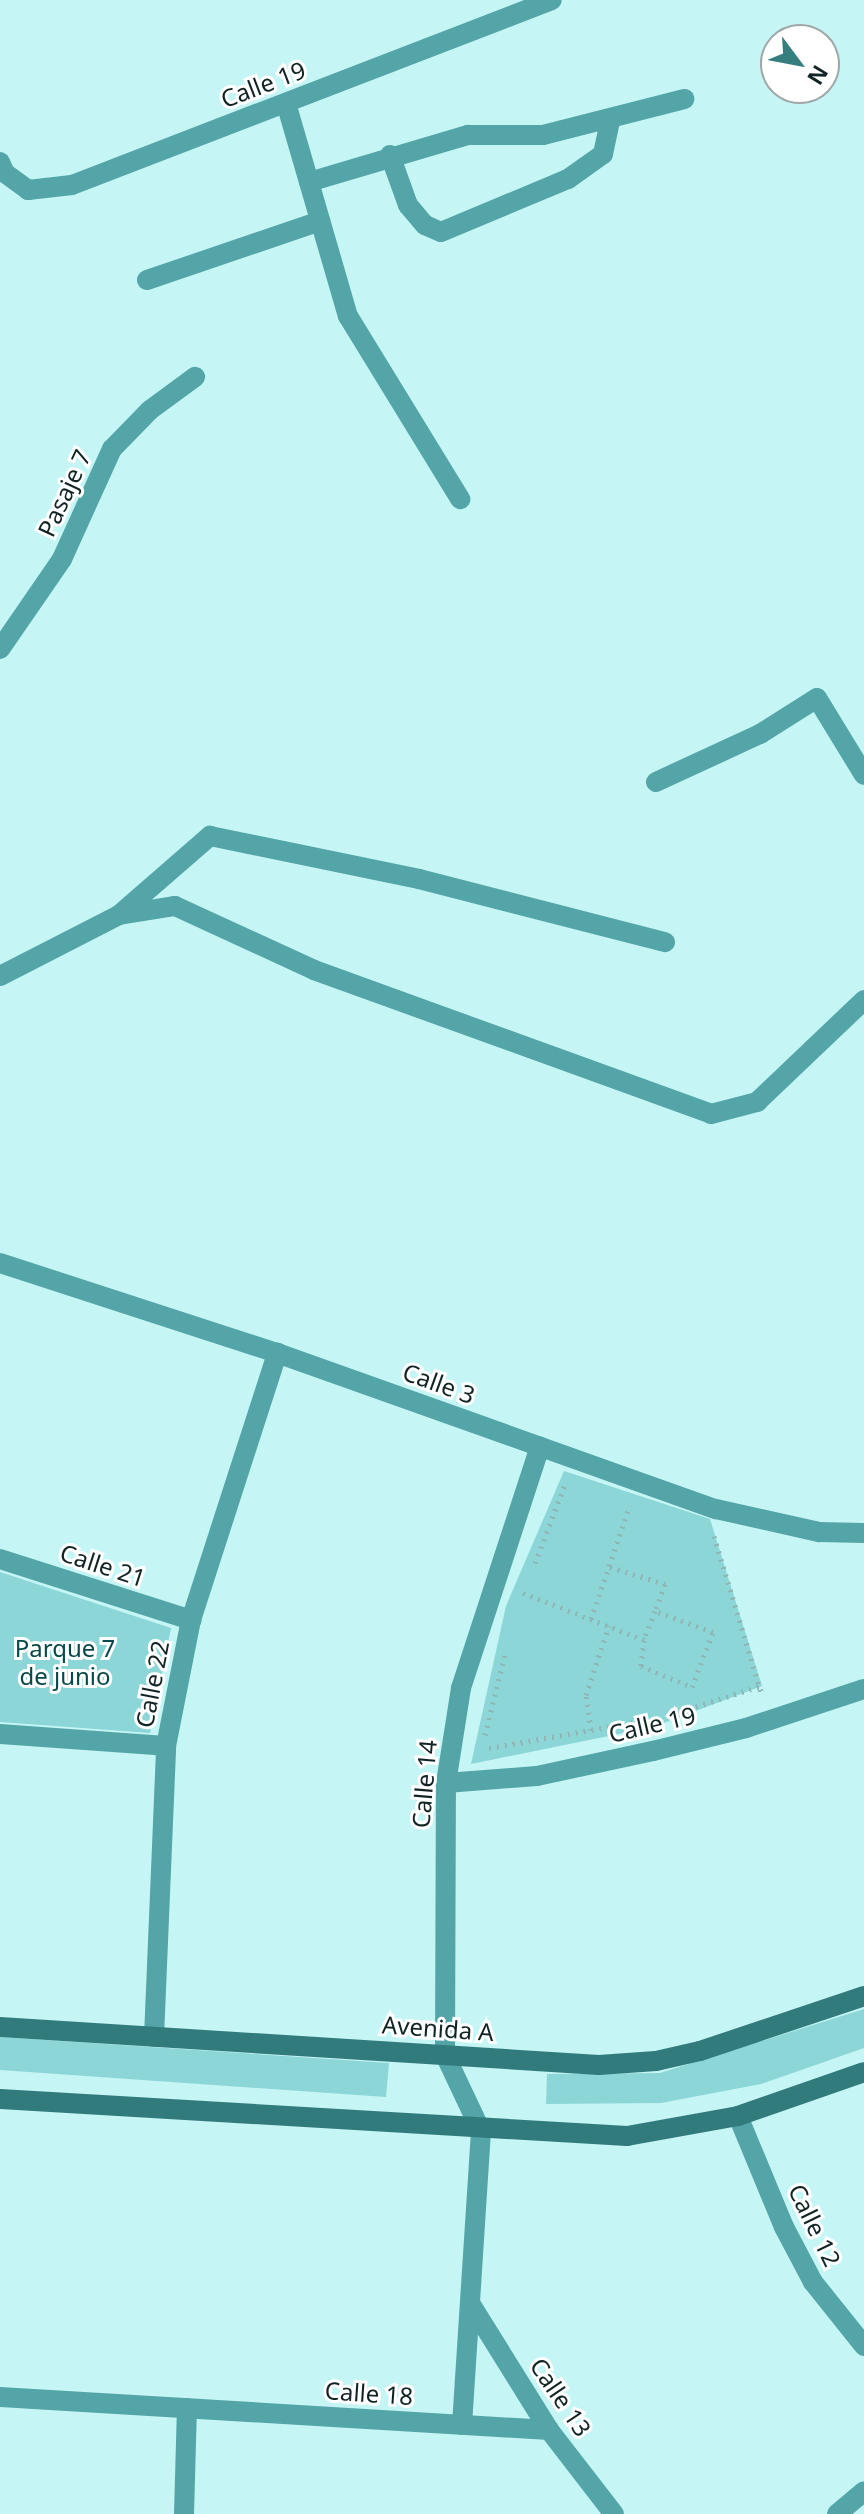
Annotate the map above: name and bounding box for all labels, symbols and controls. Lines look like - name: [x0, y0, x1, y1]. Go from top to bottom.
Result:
- north arrow: [760, 24, 840, 104]
- street label: Calle 19: [217, 55, 309, 113]
- text: N: [801, 60, 836, 91]
- street label: Pasaje 7: [31, 445, 97, 541]
- street label: Calle 3: [399, 1357, 479, 1409]
- street label: Calle 21: [57, 1538, 149, 1592]
- park label: Parque 7 de junio: [15, 1634, 115, 1690]
- street label: Calle 22: [129, 1638, 175, 1730]
- street label: Calle 19: [606, 1700, 698, 1748]
- street label: Calle 14: [406, 1739, 442, 1829]
- street label: Avenida A: [381, 2010, 495, 2046]
- street label: Calle 12: [783, 2179, 847, 2271]
- street label: Calle 13: [524, 2352, 598, 2442]
- street label: Calle 18: [324, 2376, 414, 2410]

